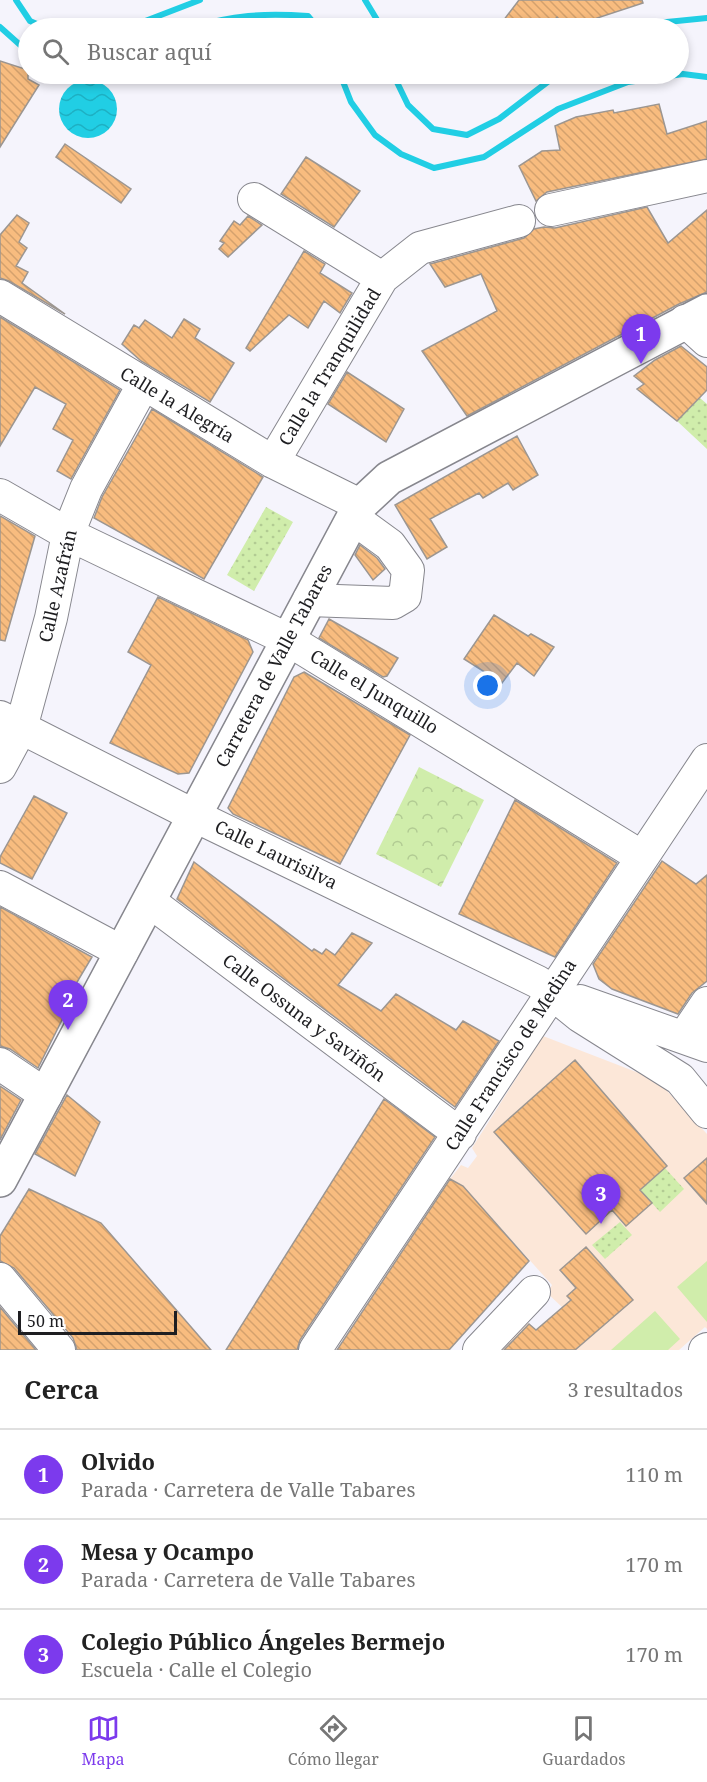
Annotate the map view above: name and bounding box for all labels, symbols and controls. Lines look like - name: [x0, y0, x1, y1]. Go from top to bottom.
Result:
- search box: [18, 18, 689, 84]
- icon: search: [39, 35, 72, 68]
- text: Buscar aquí: [87, 36, 211, 66]
- street label: Calle la Tranquilidad: [273, 283, 386, 450]
- pin: 1: [622, 314, 660, 364]
- street label: Calle la Alegría: [116, 361, 239, 448]
- street label: Calle Azafrán: [32, 527, 82, 645]
- street label: Carretera de Valle Tabares: [209, 560, 337, 771]
- street label: Calle el Junquillo: [306, 643, 443, 739]
- your location: [473, 671, 502, 700]
- street label: Calle Laurisilva: [211, 814, 342, 894]
- street label: Calle Ossuna y Saviñón: [218, 948, 391, 1087]
- street label: Calle Francisco de Medina: [439, 954, 581, 1155]
- pin: 2: [48, 980, 88, 1030]
- pin: 3: [582, 1174, 620, 1224]
- scale bar: [18, 1308, 177, 1336]
- text: 50 m: [27, 1310, 64, 1332]
- text: Cerca: [24, 1371, 99, 1407]
- text: 3 resultados: [567, 1376, 683, 1403]
- text: Olvido: [81, 1446, 155, 1476]
- text: 1: [38, 1461, 49, 1488]
- text: 110 m: [625, 1461, 683, 1488]
- text: Parada · Carretera de Valle Tabares: [81, 1476, 416, 1503]
- text: Mesa y Ocampo: [81, 1536, 254, 1566]
- text: 2: [38, 1551, 49, 1578]
- text: 170 m: [625, 1551, 683, 1578]
- text: Parada · Carretera de Valle Tabares: [81, 1566, 416, 1593]
- text: Colegio Público Ángeles Bermejo: [81, 1626, 445, 1656]
- text: 3: [38, 1641, 49, 1668]
- text: 170 m: [625, 1641, 683, 1668]
- text: Escuela · Calle el Colegio: [81, 1656, 312, 1683]
- tab: Mapa: [82, 1712, 124, 1770]
- tab: Cómo llegar: [288, 1712, 379, 1770]
- tab: Guardados: [542, 1712, 625, 1770]

